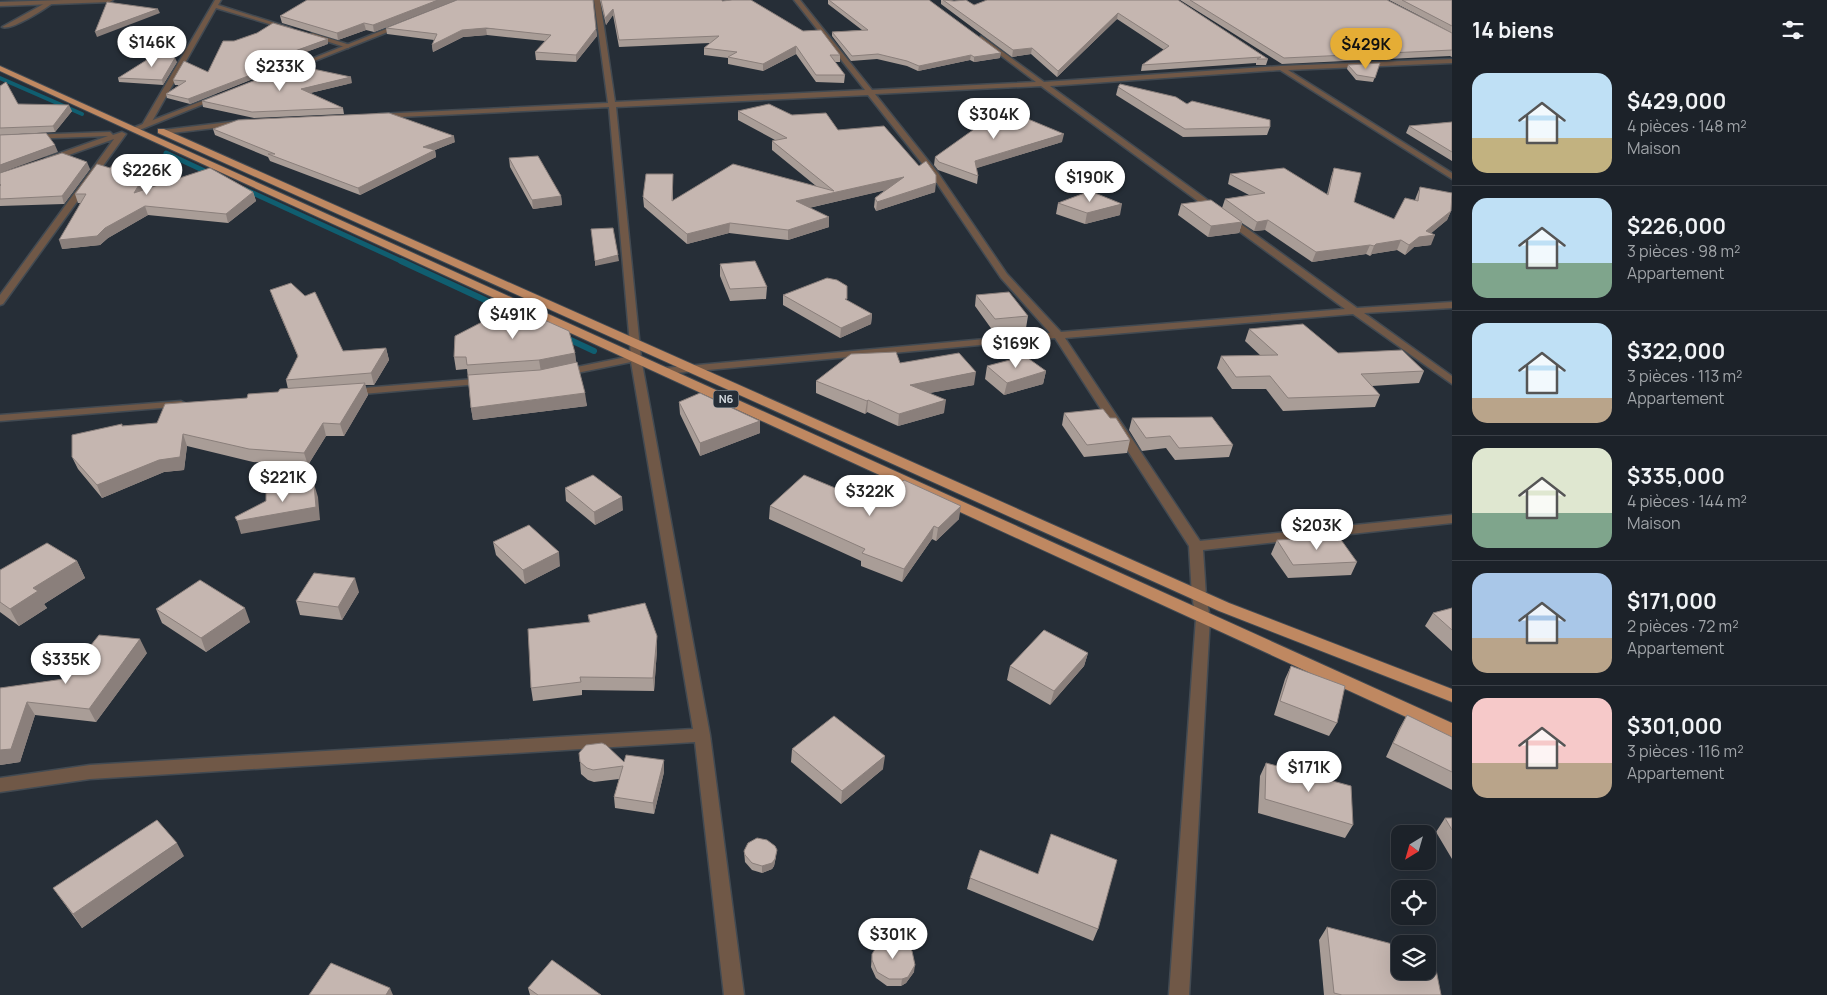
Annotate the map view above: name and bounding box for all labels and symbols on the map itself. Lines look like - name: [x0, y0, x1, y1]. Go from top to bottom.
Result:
- pin: $146K: [117, 26, 187, 68]
- pin: $429K: [1331, 28, 1401, 70]
- pin: $233K: [245, 49, 315, 92]
- pin: $304K: [959, 98, 1029, 140]
- pin: $226K: [112, 154, 182, 196]
- pin: $190K: [1055, 160, 1125, 203]
- pin: $491K: [478, 298, 548, 340]
- pin: $169K: [981, 326, 1051, 369]
- road number: N6: [714, 390, 738, 408]
- pin: $221K: [248, 460, 318, 503]
- pin: $322K: [835, 474, 905, 517]
- pin: $203K: [1282, 508, 1352, 551]
- pin: $335K: [31, 642, 101, 685]
- pin: $171K: [1274, 750, 1344, 793]
- north arrow: [1391, 825, 1436, 870]
- pin: $301K: [858, 918, 928, 960]

